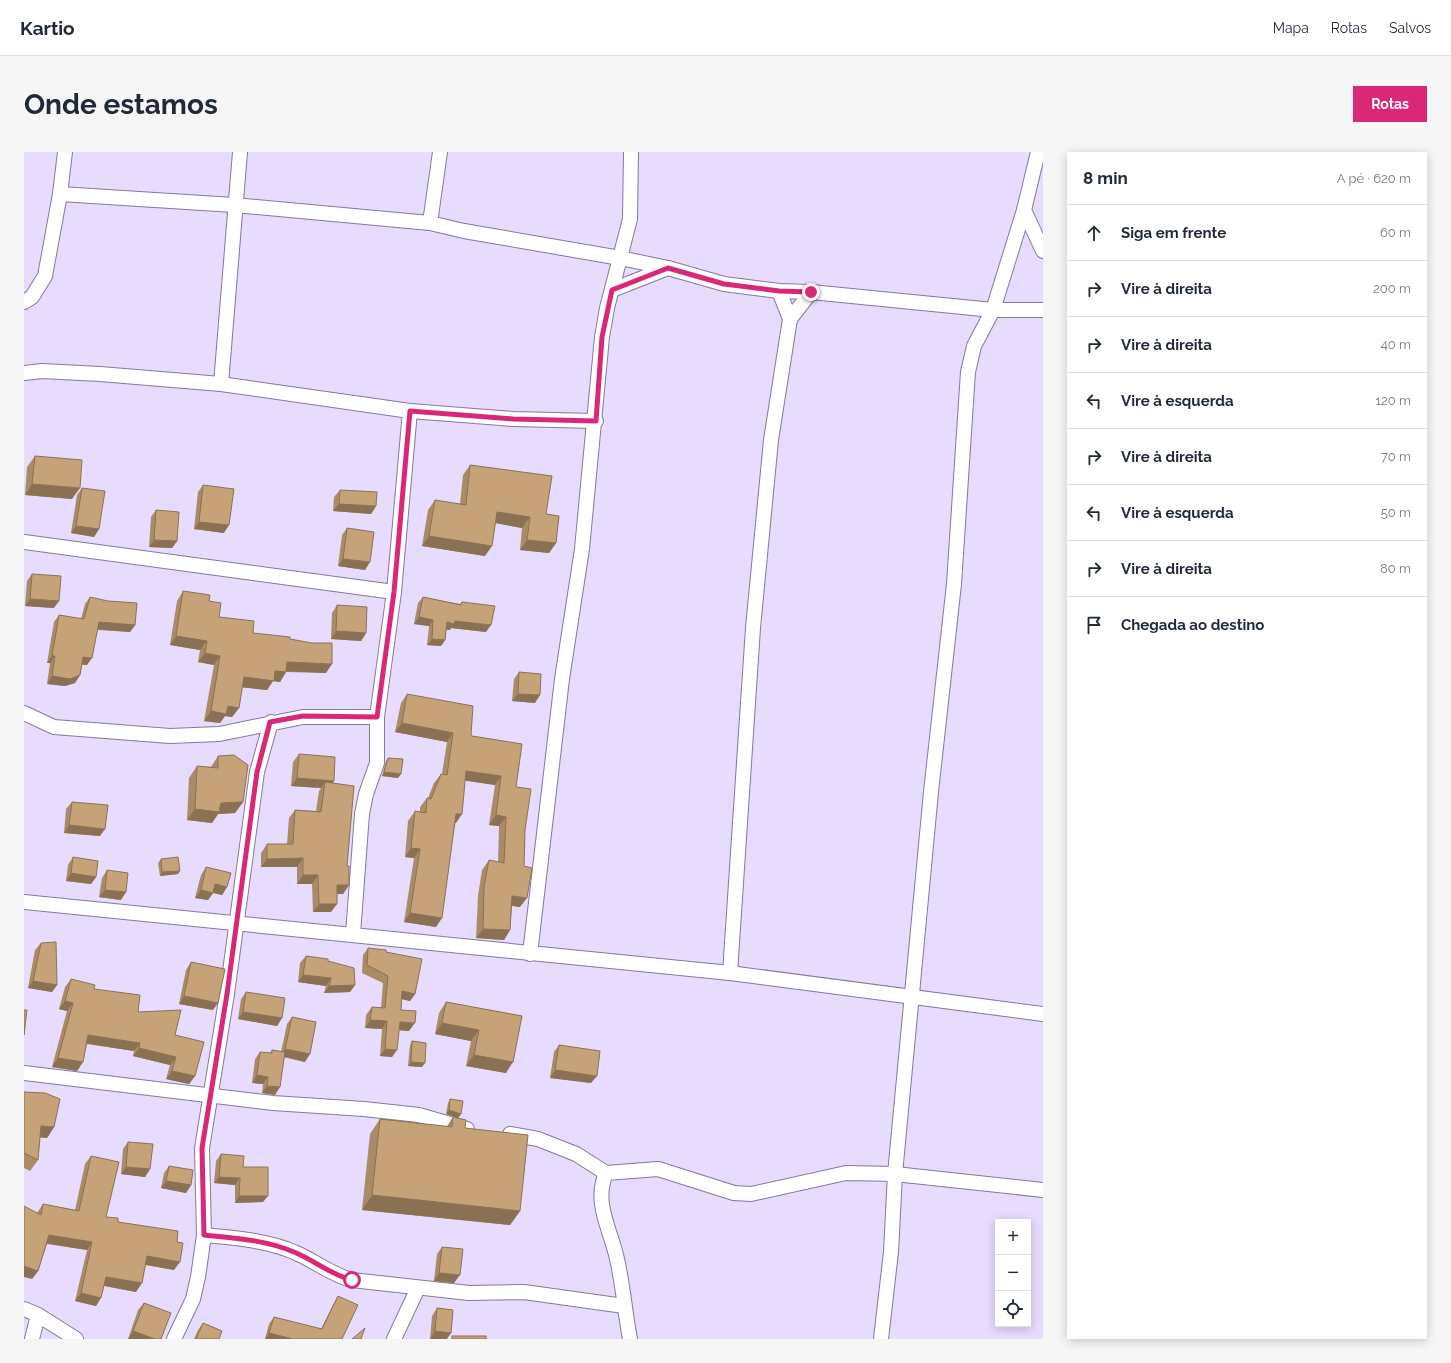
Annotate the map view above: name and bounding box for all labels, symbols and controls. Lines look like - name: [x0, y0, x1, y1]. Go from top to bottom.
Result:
- text: Kartio: [20, 17, 75, 39]
- text: Mapa: [1273, 20, 1309, 36]
- text: Rotas: [1331, 20, 1367, 36]
- text: Salvos: [1389, 20, 1431, 36]
- button: Rotas: [1353, 86, 1427, 122]
- text: Onde estamos: [24, 88, 218, 121]
- text: 8 min: [1083, 168, 1128, 188]
- text: A pé · 620 m: [1337, 171, 1411, 186]
- icon: ahead: [1083, 222, 1105, 244]
- text: Siga em frente: [1121, 224, 1226, 242]
- text: 60 m: [1380, 225, 1411, 240]
- icon: right: [1083, 278, 1105, 300]
- text: Vire à direita: [1121, 280, 1212, 298]
- text: 200 m: [1373, 281, 1411, 296]
- route end: [802, 283, 820, 301]
- icon: right: [1083, 334, 1105, 356]
- text: Vire à direita: [1121, 336, 1212, 354]
- text: 40 m: [1381, 337, 1411, 352]
- icon: left: [1083, 390, 1105, 412]
- text: Vire à esquerda: [1121, 392, 1234, 410]
- text: 120 m: [1375, 393, 1411, 408]
- icon: right: [1083, 446, 1105, 468]
- text: Vire à direita: [1121, 448, 1212, 466]
- text: 70 m: [1381, 449, 1411, 464]
- icon: left: [1083, 502, 1105, 524]
- text: Vire à esquerda: [1121, 504, 1234, 522]
- text: 50 m: [1381, 505, 1411, 520]
- icon: right: [1083, 558, 1105, 580]
- text: Vire à direita: [1121, 560, 1212, 578]
- text: 80 m: [1380, 561, 1411, 576]
- icon: arrive: [1083, 614, 1105, 636]
- text: Chegada ao destino: [1121, 616, 1264, 634]
- map controls: [995, 1219, 1031, 1327]
- button: +: [995, 1219, 1031, 1255]
- button: −: [995, 1255, 1031, 1291]
- route start: [343, 1271, 361, 1289]
- button: locate: [995, 1291, 1031, 1327]

